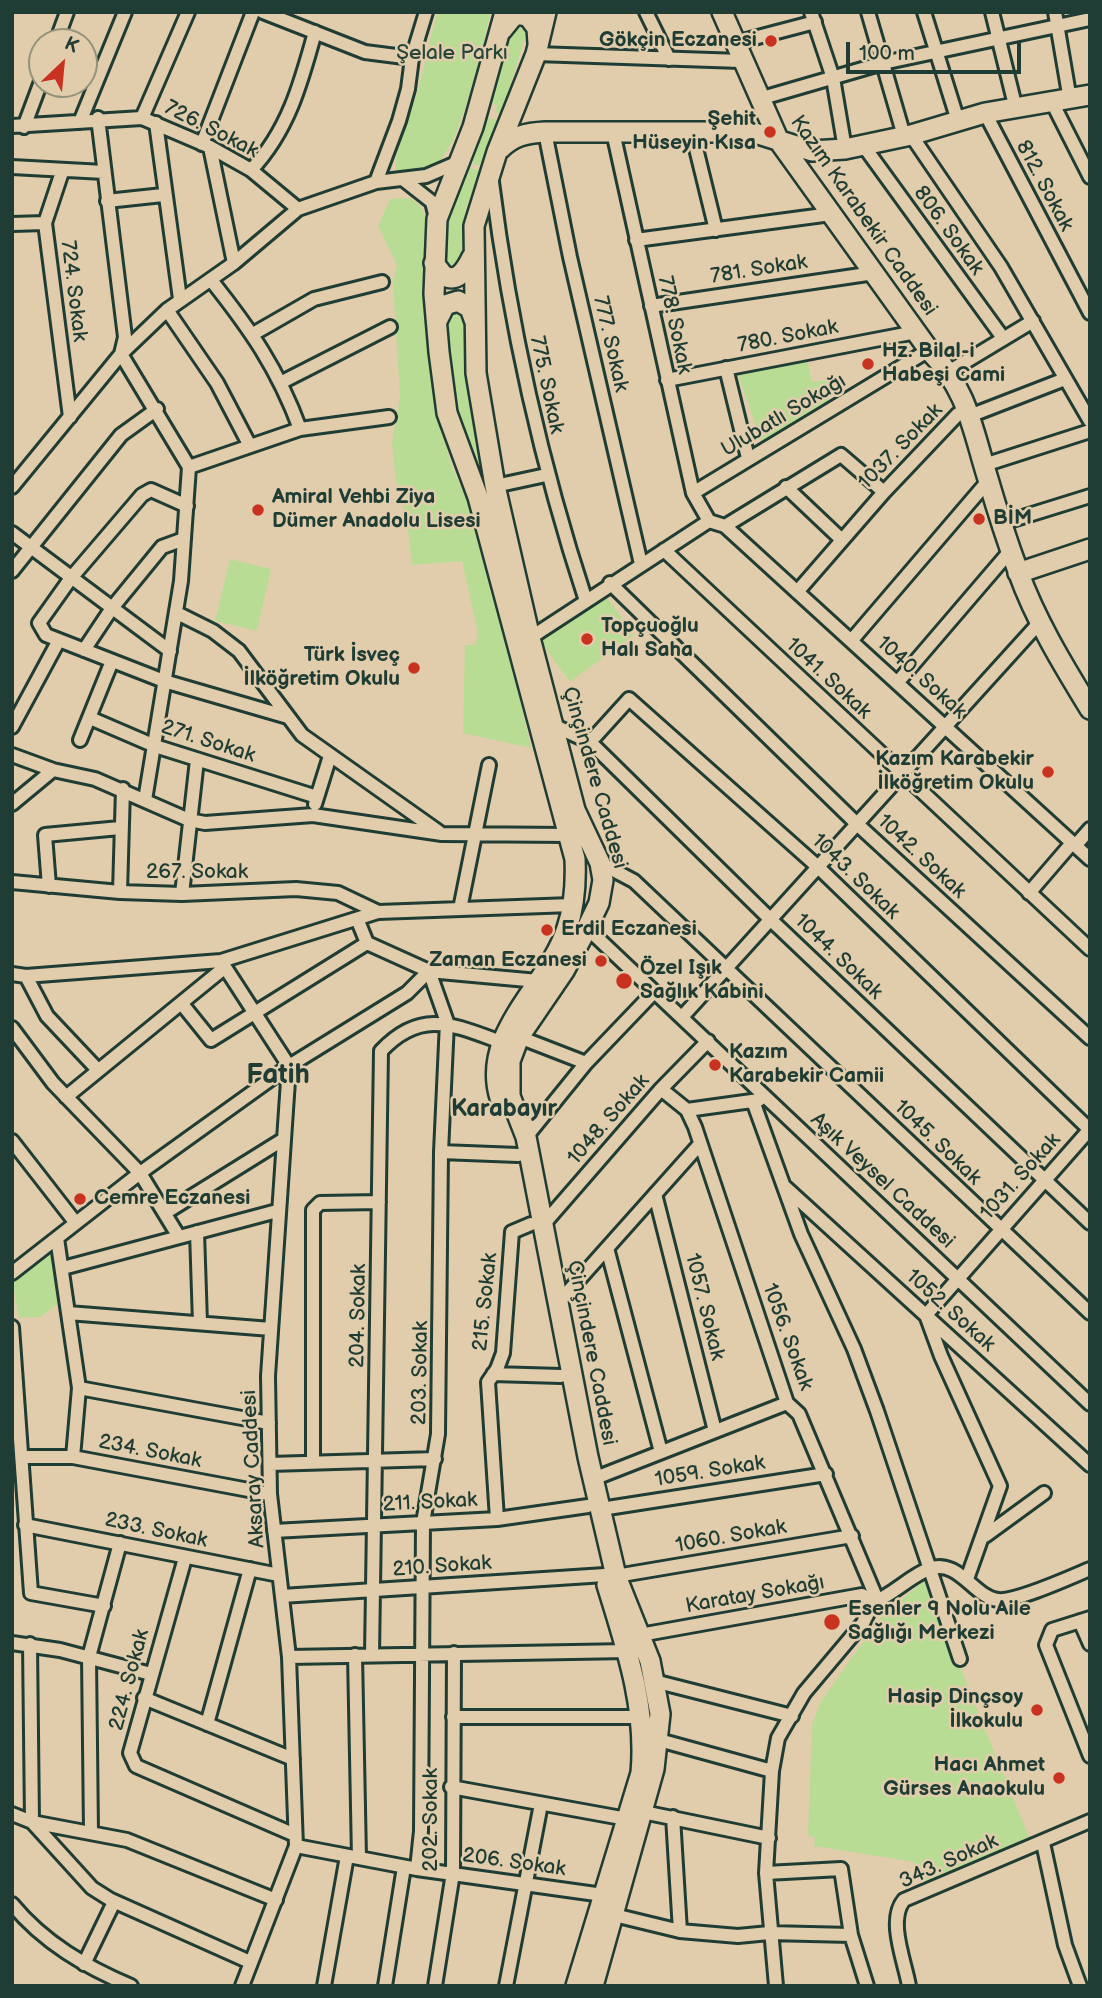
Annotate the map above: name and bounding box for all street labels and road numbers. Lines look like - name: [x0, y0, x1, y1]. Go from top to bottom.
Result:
- street label: 726. Sokak: [160, 96, 262, 164]
- street label: Kazım Karabekir Caddesi: [784, 111, 942, 321]
- street label: 812. Sokak: [1010, 136, 1078, 236]
- street label: 806. Sokak: [907, 182, 989, 280]
- street label: 724. Sokak: [54, 239, 92, 343]
- street label: 781. Sokak: [709, 250, 809, 290]
- street label: 778. Sokak: [651, 274, 697, 376]
- street label: 777. Sokak: [587, 294, 633, 394]
- street label: 780. Sokak: [736, 315, 840, 359]
- street label: 775. Sokak: [523, 334, 569, 436]
- street label: Ulubatlı Sokağı: [717, 369, 851, 463]
- street label: 1037. Sokak: [854, 399, 948, 495]
- street label: 1040. Sokak: [871, 631, 971, 725]
- street label: 1041. Sokak: [780, 633, 876, 725]
- street label: Çinçindere Caddesi: [556, 684, 632, 872]
- street label: 271. Sokak: [158, 715, 258, 769]
- street label: 1042. Sokak: [871, 810, 971, 904]
- street label: 1043. Sokak: [806, 829, 904, 925]
- street label: 267. Sokak: [146, 860, 248, 886]
- street label: 1044. Sokak: [789, 909, 887, 1005]
- street label: 1048. Sokak: [563, 1069, 655, 1171]
- street label: 1045. Sokak: [888, 1095, 986, 1191]
- street label: Aşık Veysel Caddesi: [805, 1108, 959, 1254]
- street label: 1031. Sokak: [975, 1128, 1067, 1226]
- street label: 1057. Sokak: [679, 1251, 729, 1363]
- street label: 215. Sokak: [468, 1252, 504, 1352]
- street label: Çinçindere Caddesi: [561, 1258, 621, 1448]
- street label: 204. Sokak: [345, 1264, 373, 1368]
- street label: 1052. Sokak: [900, 1264, 1000, 1358]
- street label: 1056. Sokak: [756, 1280, 818, 1394]
- street label: 203. Sokak: [407, 1321, 435, 1425]
- street label: Aksaray Caddesi: [237, 1389, 271, 1549]
- street label: 234. Sokak: [96, 1430, 204, 1474]
- street label: 1059. Sokak: [653, 1451, 767, 1493]
- street label: 211. Sokak: [382, 1488, 478, 1518]
- street label: 233. Sokak: [102, 1508, 210, 1554]
- street label: 1060. Sokak: [674, 1515, 788, 1559]
- street label: 210. Sokak: [392, 1551, 492, 1583]
- street label: Karatay Sokağı: [684, 1570, 826, 1620]
- street label: 224. Sokak: [104, 1627, 156, 1733]
- street label: 202. Sokak: [419, 1768, 445, 1872]
- street label: 343. Sokak: [896, 1829, 1002, 1895]
- street label: 206. Sokak: [461, 1843, 567, 1883]

